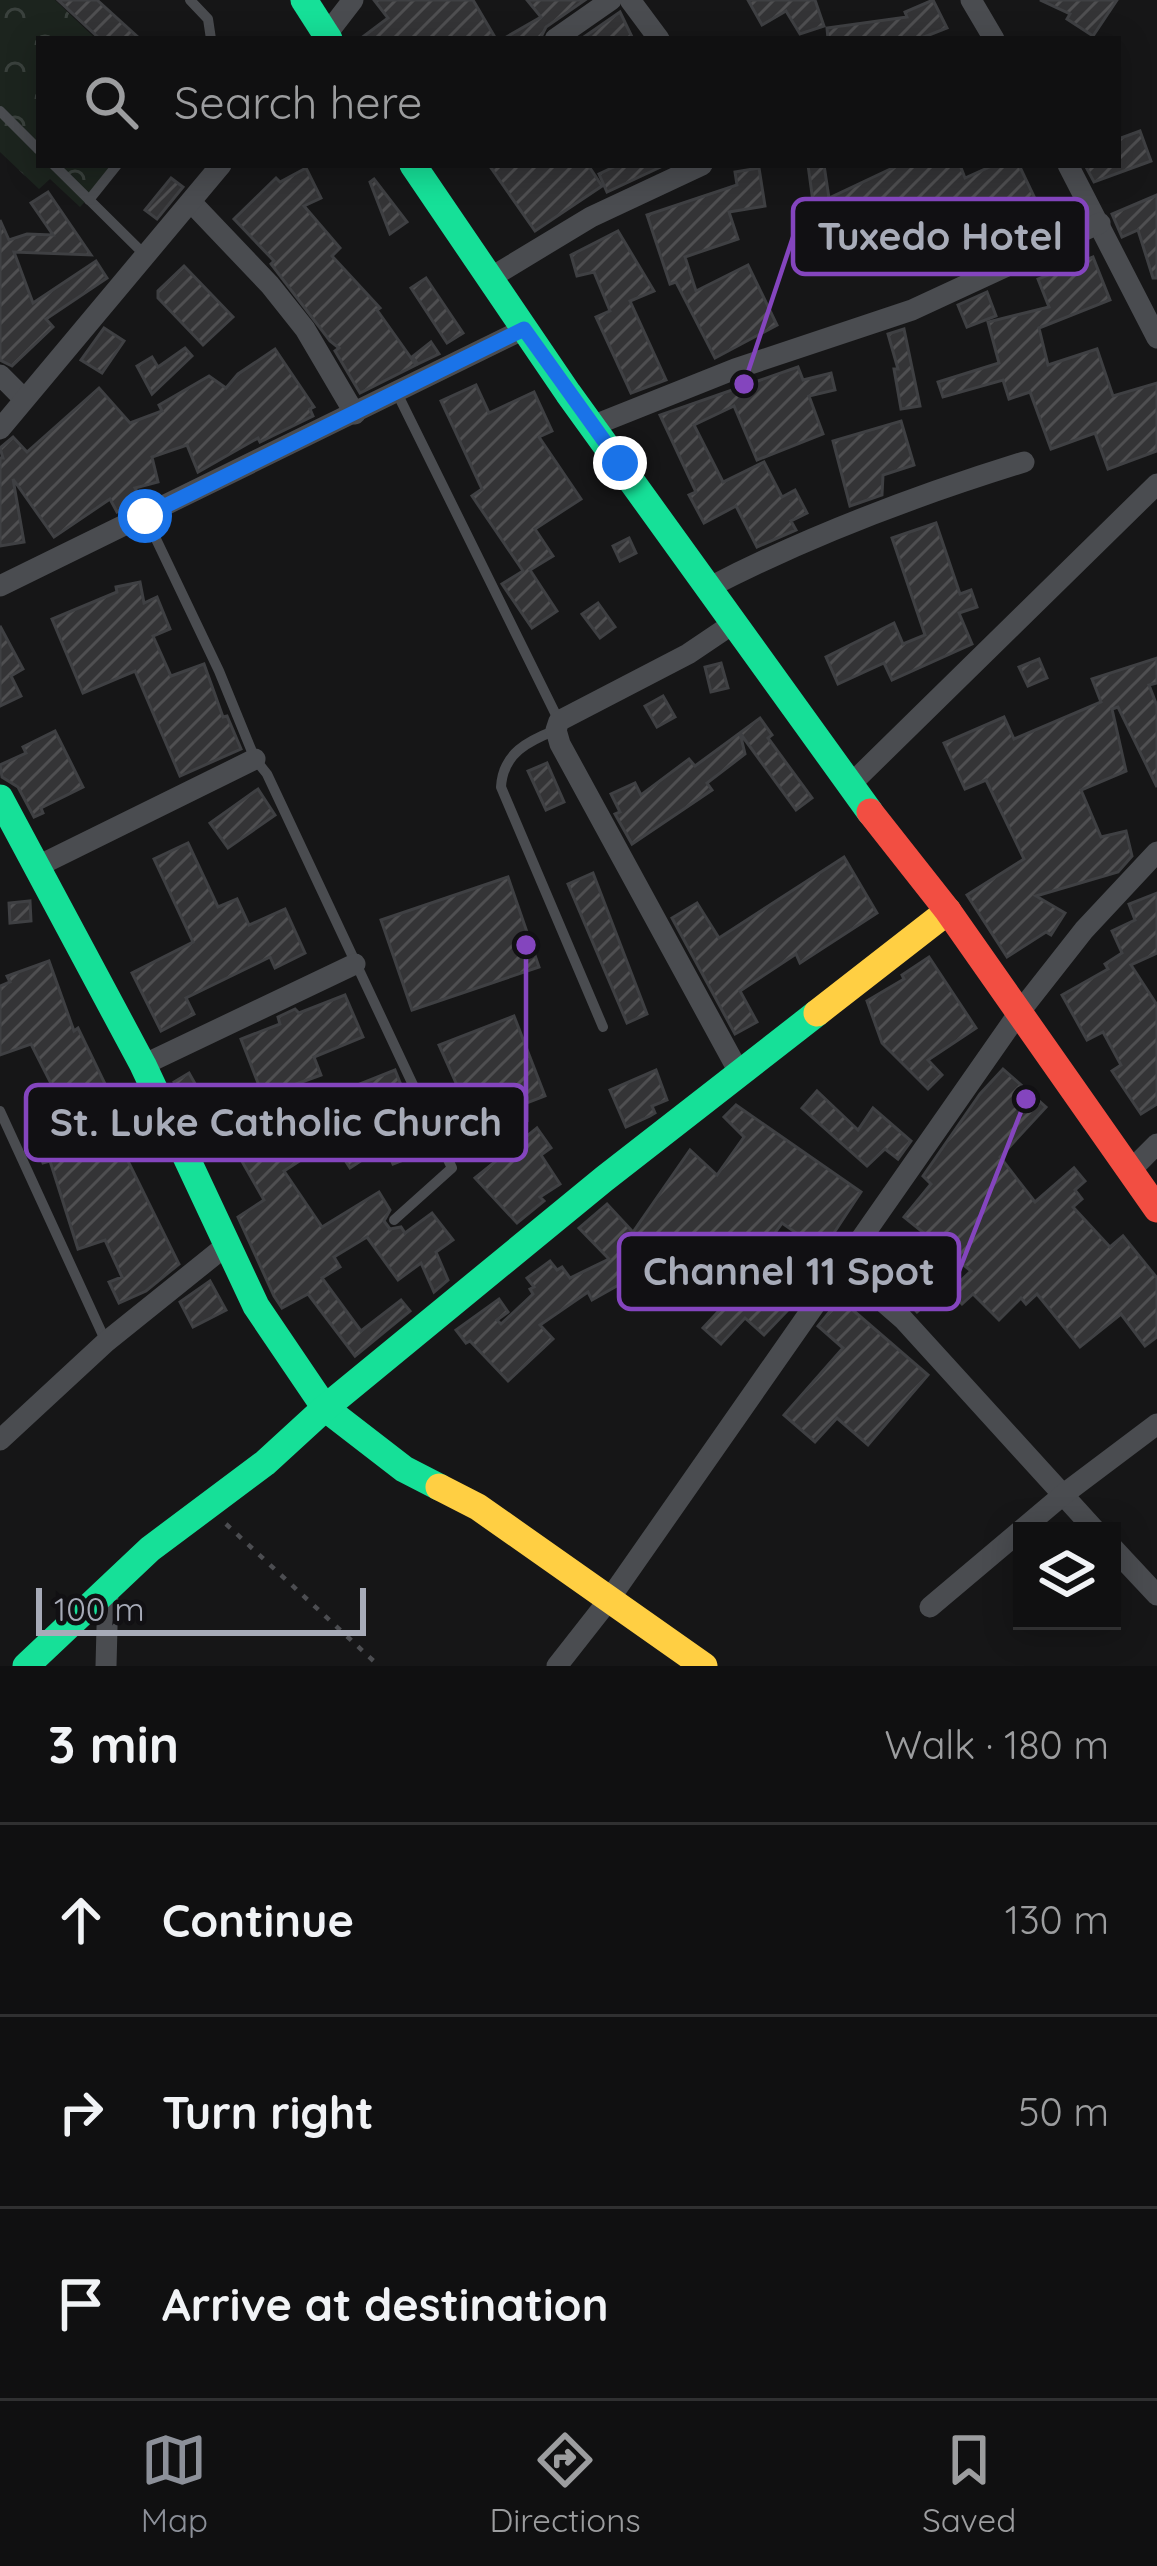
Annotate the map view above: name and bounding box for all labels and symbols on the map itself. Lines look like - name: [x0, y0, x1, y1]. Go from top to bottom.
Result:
- callout: Tuxedo Hotel: [793, 199, 1087, 274]
- text: Tuxedo Hotel: [817, 211, 1063, 260]
- route end: [593, 436, 647, 490]
- route start: [118, 489, 172, 543]
- callout: St. Luke Catholic Church: [26, 1085, 526, 1160]
- text: St. Luke Catholic Church: [50, 1097, 502, 1146]
- callout: Channel 11 Spot: [619, 1234, 959, 1309]
- text: Channel 11 Spot: [643, 1246, 935, 1295]
- scale bar: [36, 1582, 366, 1635]

